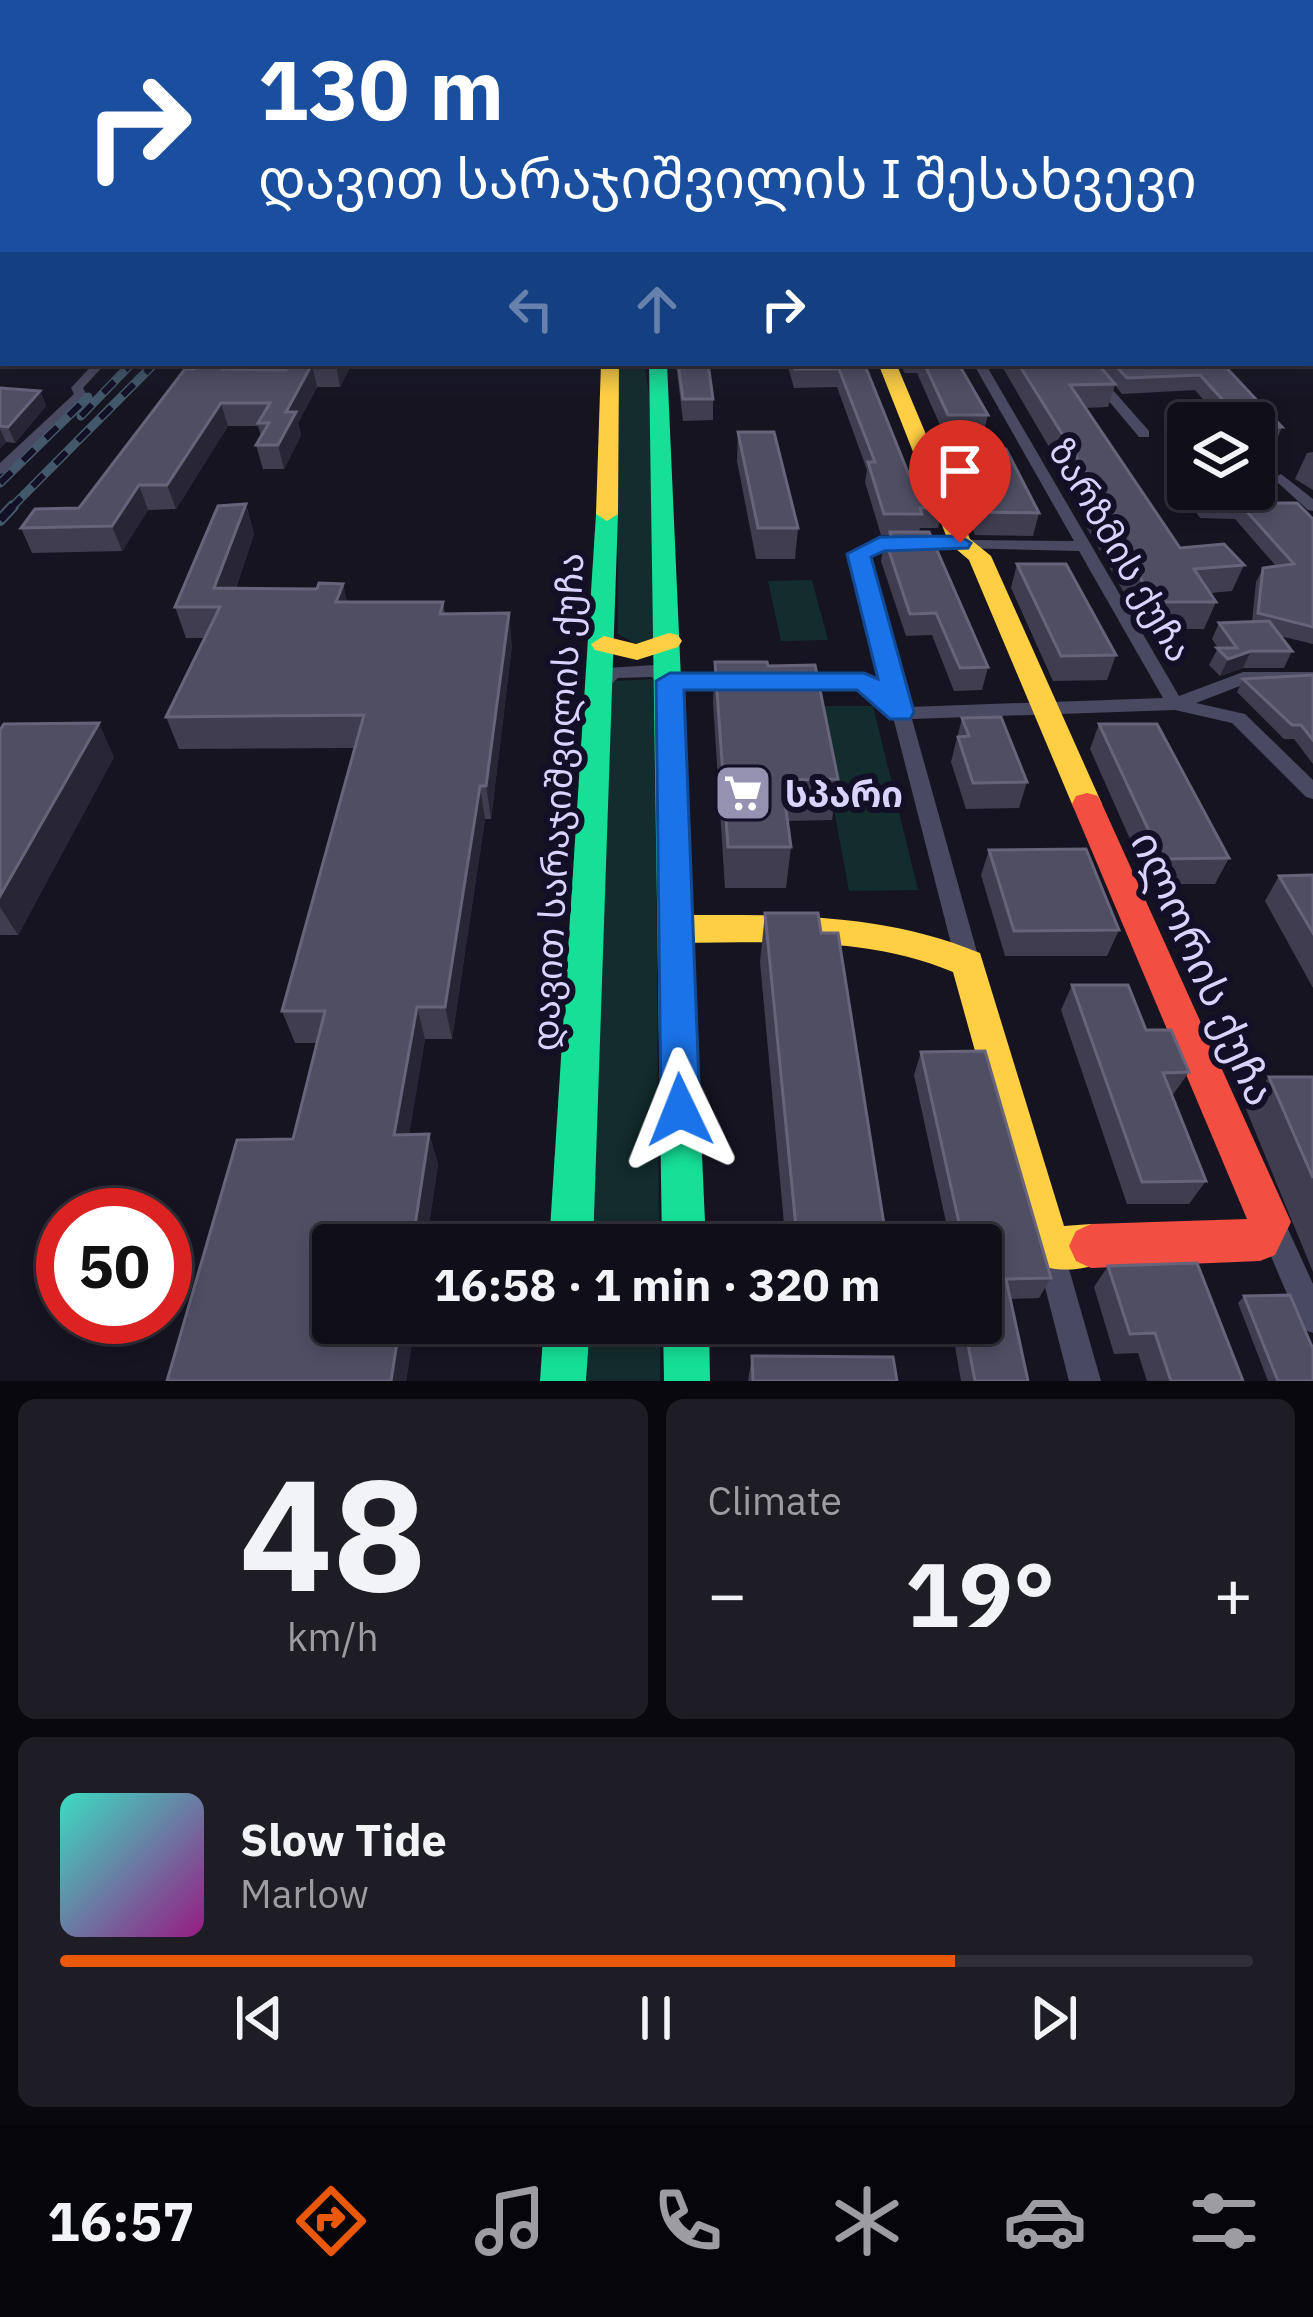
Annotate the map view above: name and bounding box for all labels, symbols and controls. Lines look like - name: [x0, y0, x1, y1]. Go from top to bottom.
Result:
- text: 130 m: [258, 34, 504, 143]
- icon: right: [60, 48, 216, 204]
- text: დავით სარაჯიშვილის I შესახვევი: [258, 143, 1197, 213]
- icon: left: [498, 276, 564, 342]
- icon: ahead: [624, 276, 690, 342]
- icon: right: [750, 276, 816, 342]
- map controls: [1167, 402, 1275, 510]
- button: layers: [1167, 402, 1275, 510]
- pin: [909, 420, 1011, 543]
- street label: ზარზმის ქუჩა: [1038, 430, 1204, 670]
- icon: arrive: [927, 438, 993, 504]
- street label: დავით სარაჯიშვილის ქუჩა: [520, 552, 594, 1052]
- supermarket icon: სპარი: [712, 762, 774, 824]
- place label: სპარი: [785, 770, 903, 817]
- street label: ილორის ქუჩა: [1119, 822, 1289, 1114]
- position arrow: [617, 1047, 743, 1173]
- speed limit sign: 50: [36, 1188, 192, 1344]
- text: 16:58 · 1 min · 320 m: [434, 1255, 880, 1313]
- text: 48: [239, 1431, 426, 1634]
- text: Climate: [708, 1475, 842, 1526]
- text: 19°: [905, 1535, 1055, 1652]
- text: −: [708, 1550, 747, 1636]
- text: +: [1213, 1550, 1253, 1636]
- text: km/h: [287, 1611, 379, 1662]
- text: Slow Tide: [240, 1810, 447, 1868]
- text: Marlow: [240, 1868, 369, 1919]
- icon: previous: [226, 1985, 292, 2051]
- icon: pause: [623, 1985, 689, 2051]
- icon: next: [1021, 1985, 1087, 2051]
- icon: directions: [289, 2179, 373, 2263]
- icon: music: [468, 2179, 552, 2263]
- icon: phone: [646, 2179, 730, 2263]
- icon: climate: [825, 2179, 909, 2263]
- icon: car: [1003, 2179, 1087, 2263]
- icon: filters: [1182, 2179, 1266, 2263]
- text: 16:57: [47, 2186, 195, 2256]

